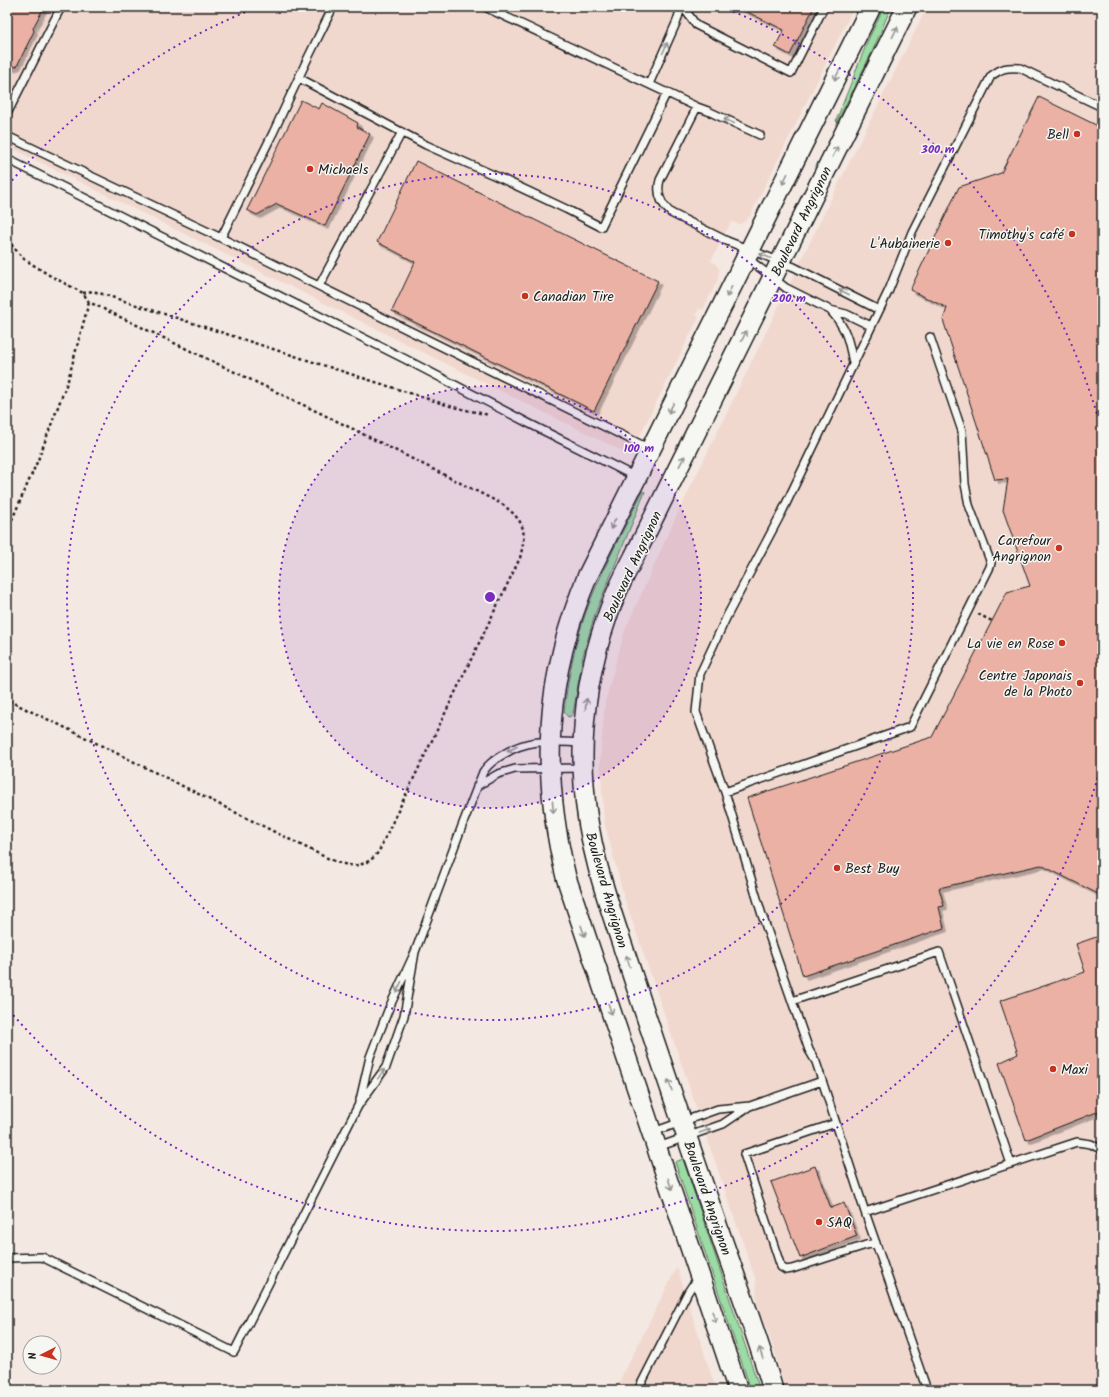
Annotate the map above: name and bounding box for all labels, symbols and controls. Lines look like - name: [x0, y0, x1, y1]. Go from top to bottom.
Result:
- one-way arrow: [892, 26, 899, 38]
- one-way arrow: [662, 43, 669, 55]
- one-way arrow: [833, 68, 840, 80]
- one-way arrow: [723, 117, 735, 124]
- place label: Bell: [1047, 124, 1070, 146]
- marker: Bell: [1072, 129, 1082, 139]
- text: 300 m: [920, 140, 955, 159]
- one-way arrow: [832, 146, 840, 158]
- place label: Michaels: [318, 159, 368, 181]
- street label: Boulevard Angrignon: [766, 163, 838, 280]
- marker: Michaels: [305, 164, 315, 174]
- one-way arrow: [781, 173, 788, 185]
- place label: Timothy's café: [978, 224, 1065, 246]
- marker: Timothy's café: [1067, 229, 1077, 239]
- place label: L'Aubainerie: [870, 233, 941, 255]
- marker: L'Aubainerie: [943, 238, 953, 248]
- one-way arrow: [760, 251, 772, 259]
- place label: Canadian Tire: [533, 286, 614, 308]
- one-way arrow: [725, 286, 732, 298]
- one-way arrow: [839, 288, 851, 295]
- text: 200 m: [772, 289, 806, 308]
- marker: Canadian Tire: [520, 291, 530, 301]
- one-way arrow: [741, 330, 748, 342]
- one-way arrow: [667, 402, 674, 414]
- text: 100 m: [624, 439, 654, 458]
- one-way arrow: [678, 455, 686, 467]
- street label: Boulevard Angrignon: [598, 507, 668, 625]
- one-way arrow: [609, 518, 616, 530]
- place label: Carrefour Angrignon: [992, 530, 1052, 568]
- marker: Carrefour Angrignon: [1054, 543, 1064, 553]
- centre of rings: [483, 590, 497, 604]
- place label: La vie en Rose: [967, 633, 1055, 655]
- marker: La vie en Rose: [1057, 638, 1067, 648]
- place label: Centre Japonais de la Photo: [978, 665, 1072, 703]
- marker: Centre Japonais de la Photo: [1075, 678, 1085, 688]
- one-way arrow: [582, 698, 590, 711]
- one-way arrow: [506, 746, 518, 753]
- one-way arrow: [549, 800, 556, 813]
- street label: Boulevard Angrignon: [579, 830, 633, 951]
- place label: Best Buy: [845, 858, 900, 880]
- marker: Best Buy: [832, 863, 842, 873]
- one-way arrow: [580, 925, 587, 938]
- one-way arrow: [624, 956, 632, 968]
- one-way arrow: [395, 981, 402, 993]
- one-way arrow: [606, 1002, 614, 1014]
- place label: Maxi: [1061, 1059, 1089, 1081]
- marker: Maxi: [1048, 1064, 1058, 1074]
- one-way arrow: [377, 1069, 385, 1080]
- one-way arrow: [666, 1078, 673, 1091]
- one-way arrow: [699, 1126, 711, 1134]
- street label: Boulevard Angrignon: [677, 1138, 737, 1259]
- one-way arrow: [666, 1178, 674, 1190]
- place label: SAQ: [827, 1212, 852, 1234]
- marker: SAQ: [814, 1217, 824, 1227]
- one-way arrow: [711, 1310, 718, 1323]
- north arrow: [22, 1335, 62, 1375]
- one-way arrow: [757, 1347, 764, 1360]
- text: N: [24, 1351, 42, 1360]

